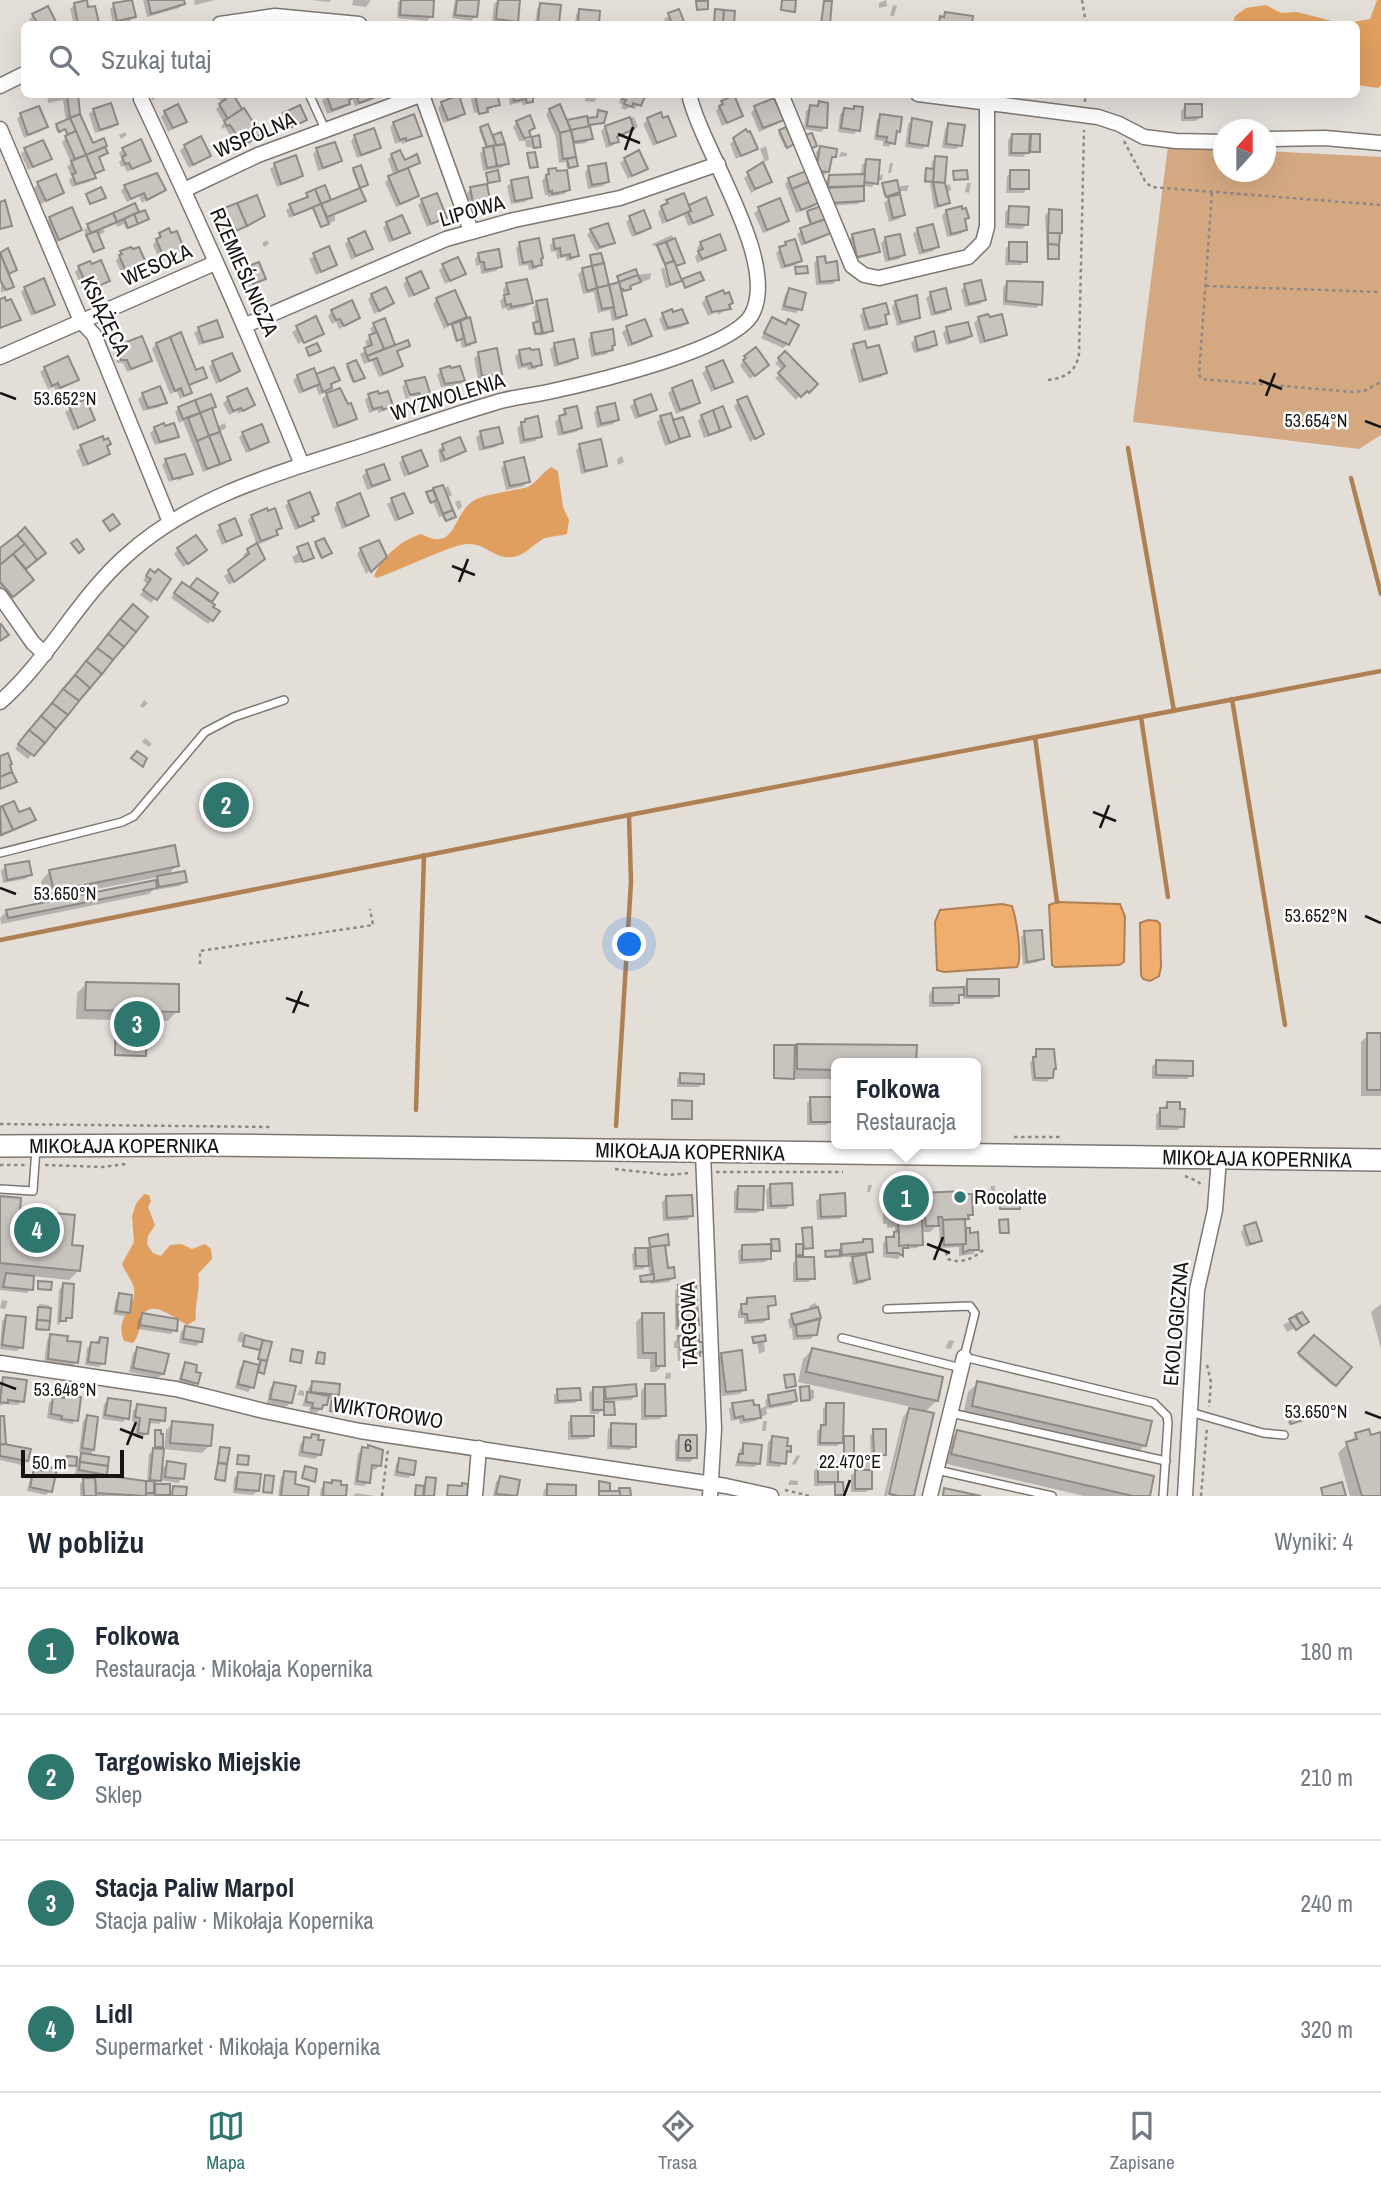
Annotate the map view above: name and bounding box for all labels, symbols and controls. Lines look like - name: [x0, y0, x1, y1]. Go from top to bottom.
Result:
- search box: [21, 21, 1360, 98]
- icon: search: [45, 41, 83, 79]
- text: Szukaj tutaj: [101, 42, 211, 77]
- street label: WSPÓLNA: [209, 104, 301, 165]
- north arrow: [1213, 119, 1276, 182]
- street label: LIPOWA: [436, 187, 508, 234]
- street label: RZEMIEŚLNICZA: [203, 203, 286, 341]
- street label: WESOŁA: [117, 236, 197, 293]
- street label: KSIĄŻĘCA: [74, 271, 137, 361]
- street label: WYZWOLENIA: [387, 365, 509, 428]
- text: 53.652°N: [34, 386, 97, 411]
- text: 53.654°N: [1285, 408, 1348, 433]
- pin: 2: [203, 779, 249, 831]
- text: 53.650°N: [34, 881, 97, 906]
- text: 53.652°N: [1285, 903, 1348, 928]
- your location: [612, 927, 646, 961]
- pin: 3: [114, 998, 160, 1050]
- popup: [831, 1058, 981, 1149]
- text: Folkowa: [856, 1071, 940, 1106]
- text: Restauracja: [856, 1106, 956, 1137]
- street label: MIKOŁAJA KOPERNIKA: [29, 1131, 219, 1160]
- street label: MIKOŁAJA KOPERNIKA: [595, 1135, 786, 1168]
- street label: MIKOŁAJA KOPERNIKA: [1162, 1142, 1353, 1175]
- pin: 1: [883, 1172, 929, 1224]
- place label: Rocolatte: [974, 1182, 1047, 1211]
- marker: Rocolatte: [952, 1189, 968, 1205]
- pin: 4: [14, 1204, 60, 1256]
- street label: EKOLOGICZNA: [1156, 1260, 1195, 1387]
- street label: TARGOWA: [672, 1280, 705, 1369]
- text: 53.648°N: [34, 1377, 97, 1402]
- street label: WIKTOROWO: [331, 1389, 445, 1436]
- text: 53.650°N: [1285, 1399, 1348, 1424]
- house number: 6: [684, 1433, 692, 1458]
- scale bar: [21, 1447, 124, 1479]
- text: 50 m: [32, 1449, 67, 1475]
- text: 22.470°E: [819, 1449, 881, 1474]
- text: W pobliżu: [28, 1522, 144, 1562]
- text: Wyniki: 4: [1275, 1526, 1353, 1557]
- text: Folkowa: [95, 1618, 179, 1653]
- text: 1: [46, 1636, 56, 1667]
- text: 180 m: [1301, 1636, 1353, 1667]
- text: Restauracja · Mikołaja Kopernika: [95, 1653, 373, 1684]
- text: Targowisko Miejskie: [95, 1744, 301, 1779]
- text: 2: [46, 1762, 56, 1793]
- text: 210 m: [1301, 1762, 1353, 1793]
- text: Sklep: [95, 1779, 142, 1810]
- text: Stacja Paliw Marpol: [95, 1870, 294, 1905]
- text: 3: [46, 1888, 56, 1919]
- text: 240 m: [1301, 1888, 1353, 1919]
- text: Stacja paliw · Mikołaja Kopernika: [95, 1905, 374, 1936]
- text: Lidl: [95, 1996, 133, 2031]
- text: 4: [46, 2014, 56, 2045]
- text: 320 m: [1301, 2014, 1353, 2045]
- text: Supermarket · Mikołaja Kopernika: [95, 2031, 380, 2062]
- tab: Mapa: [206, 2107, 245, 2175]
- tab: Trasa: [658, 2107, 697, 2175]
- tab: Zapisane: [1110, 2107, 1175, 2175]

